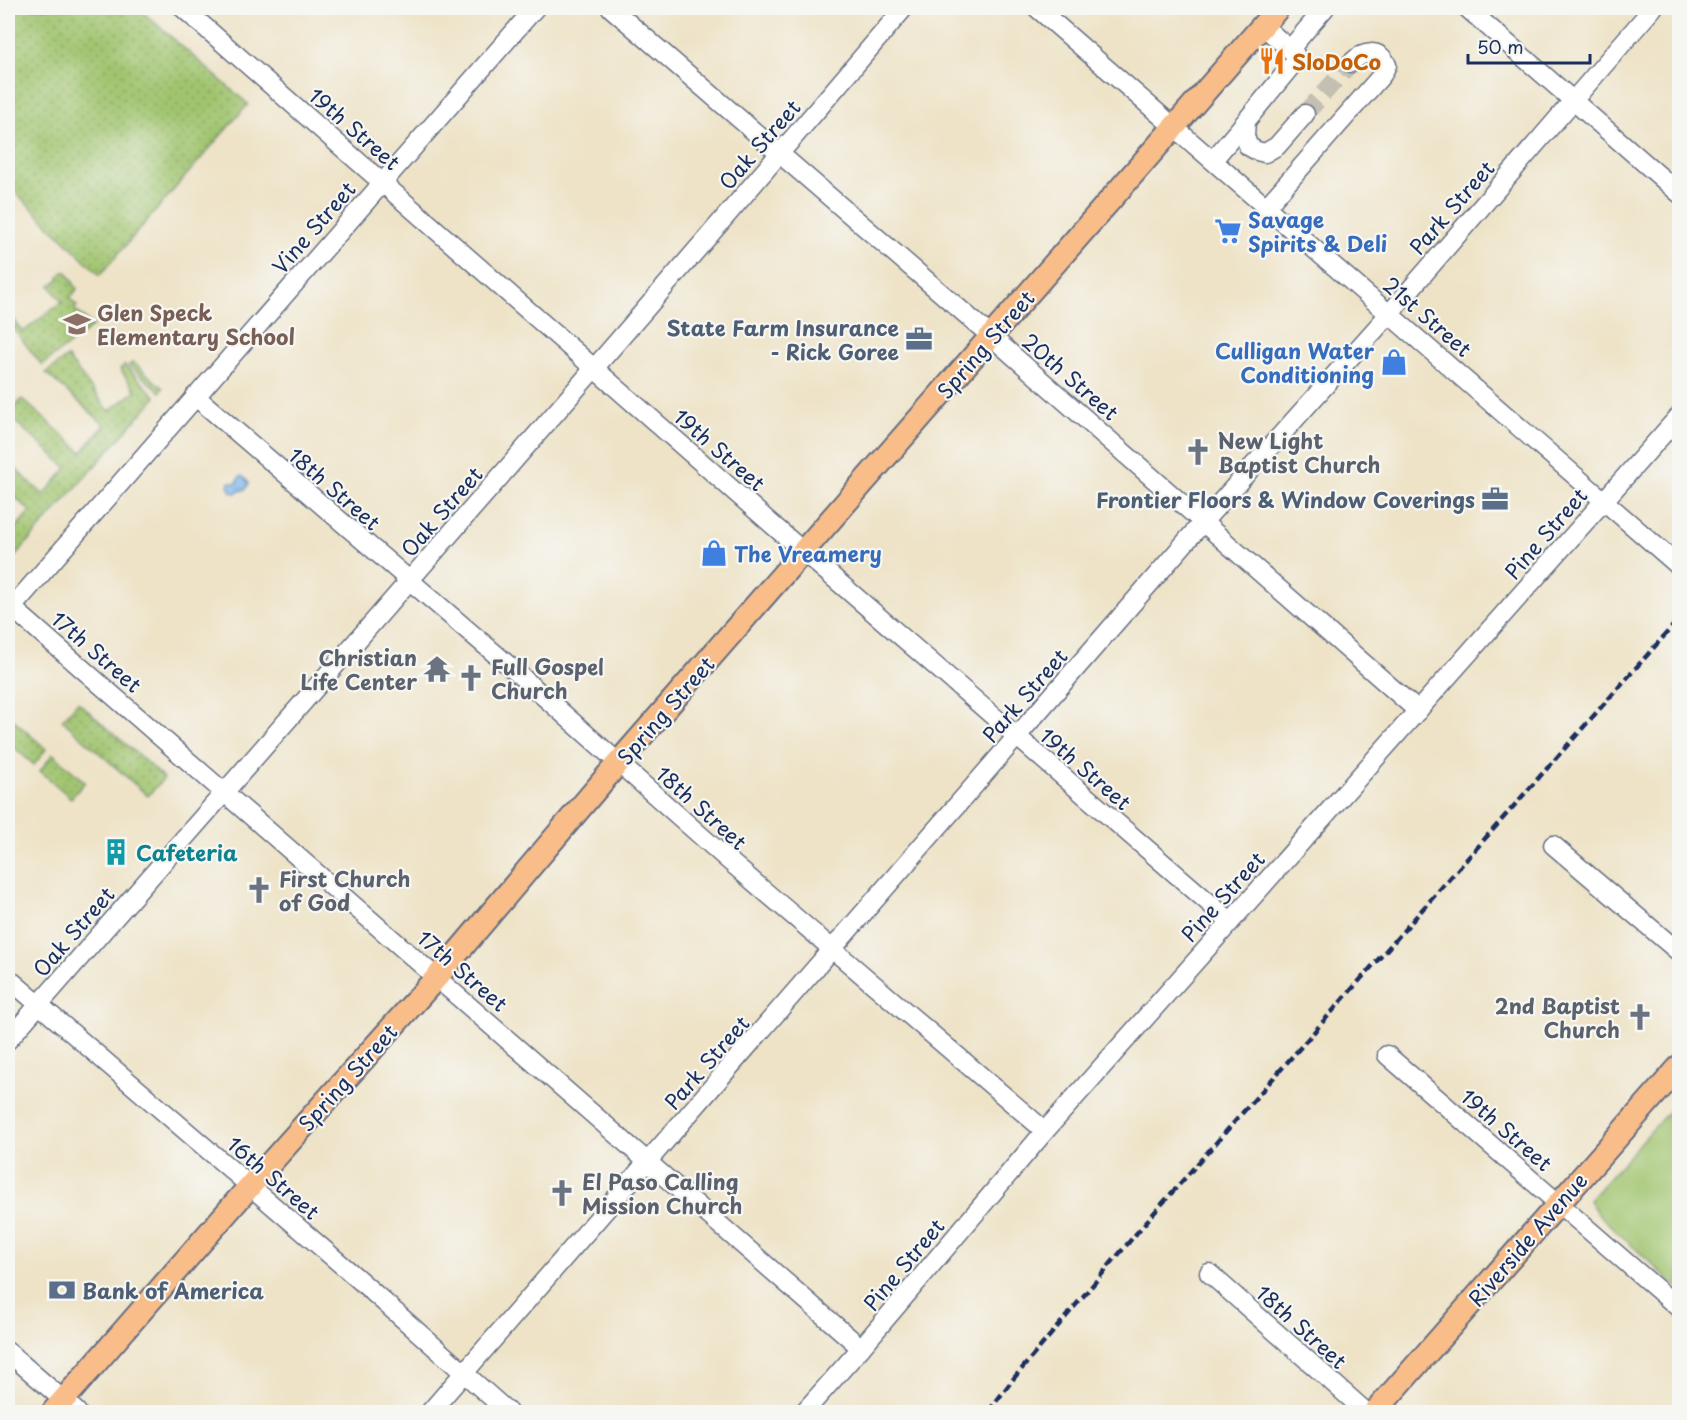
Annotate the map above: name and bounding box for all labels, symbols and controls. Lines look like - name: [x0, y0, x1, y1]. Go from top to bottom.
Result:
- scale bar: [1468, 27, 1590, 65]
- text: 50 m: [1477, 33, 1524, 60]
- place label: SloDoCo: [1292, 45, 1381, 77]
- restaurant icon: SloDoCo: [1257, 46, 1287, 76]
- street label: 19th Street: [302, 79, 408, 177]
- street label: Oak Street: [711, 92, 807, 196]
- street label: Park Street: [1401, 153, 1501, 261]
- street label: Vine Street: [264, 174, 362, 280]
- place label: Savage Spirits & Deli: [1248, 203, 1387, 259]
- supermarket icon: Savage Spirits & Deli: [1213, 216, 1243, 246]
- street label: 21st Street: [1377, 268, 1479, 364]
- street label: Spring Street: [929, 283, 1041, 405]
- place label: Glen Speck Elementary School: [97, 296, 295, 352]
- school or university icon: Glen Speck Elementary School: [62, 309, 92, 339]
- place label: State Farm Insurance - Rick Goree: [667, 311, 899, 367]
- office icon: State Farm Insurance - Rick Goree: [904, 324, 934, 354]
- street label: 20th Street: [1016, 325, 1126, 427]
- place label: Culligan Water Conditioning: [1215, 334, 1375, 390]
- shop icon: Culligan Water Conditioning: [1379, 347, 1409, 377]
- street label: 19th Street: [667, 400, 773, 498]
- place label: New Light Baptist Church: [1218, 424, 1381, 480]
- church icon: New Light Baptist Church: [1183, 437, 1213, 467]
- street label: 18th Street: [282, 439, 388, 537]
- street label: Oak Street: [393, 459, 489, 563]
- street label: Pine Street: [1496, 480, 1594, 586]
- place label: Frontier Floors & Window Coverings: [1096, 483, 1475, 515]
- office icon: Frontier Floors & Window Coverings: [1480, 484, 1510, 514]
- place label: The Vreamery: [734, 537, 882, 569]
- shop icon: The Vreamery: [699, 538, 729, 568]
- street label: 17th Street: [45, 603, 149, 699]
- place label: Christian Life Center: [300, 641, 417, 697]
- street label: Park Street: [974, 641, 1074, 749]
- street label: Spring Street: [609, 649, 721, 771]
- place label: Full Gospel Church: [491, 650, 604, 706]
- temple icon: Christian Life Center: [422, 654, 452, 684]
- church icon: Full Gospel Church: [456, 663, 486, 693]
- street label: 19th Street: [1033, 719, 1139, 817]
- street label: 18th Street: [649, 757, 755, 857]
- place label: Cafeteria: [136, 836, 238, 868]
- building icon: Cafeteria: [101, 837, 131, 867]
- street label: Pine Street: [1173, 844, 1271, 948]
- place label: First Church of God: [279, 862, 410, 918]
- church icon: First Church of God: [244, 875, 274, 905]
- street label: Oak Street: [25, 879, 121, 983]
- street label: 17th Street: [411, 922, 515, 1018]
- place label: 2nd Baptist Church: [1495, 989, 1620, 1045]
- church icon: 2nd Baptist Church: [1625, 1002, 1655, 1032]
- street label: Park Street: [656, 1008, 756, 1116]
- street label: Spring Street: [290, 1016, 404, 1138]
- street label: 19th Street: [1454, 1080, 1560, 1178]
- street label: 16th Street: [221, 1128, 327, 1226]
- place label: El Paso Calling Mission Church: [582, 1165, 742, 1221]
- street label: Riverside Avenue: [1460, 1165, 1594, 1313]
- church icon: El Paso Calling Mission Church: [547, 1178, 577, 1208]
- street label: Pine Street: [855, 1211, 951, 1317]
- place label: Bank of America: [82, 1274, 264, 1306]
- bank icon: Bank of America: [47, 1275, 77, 1305]
- street label: 18th Street: [1249, 1276, 1355, 1376]

